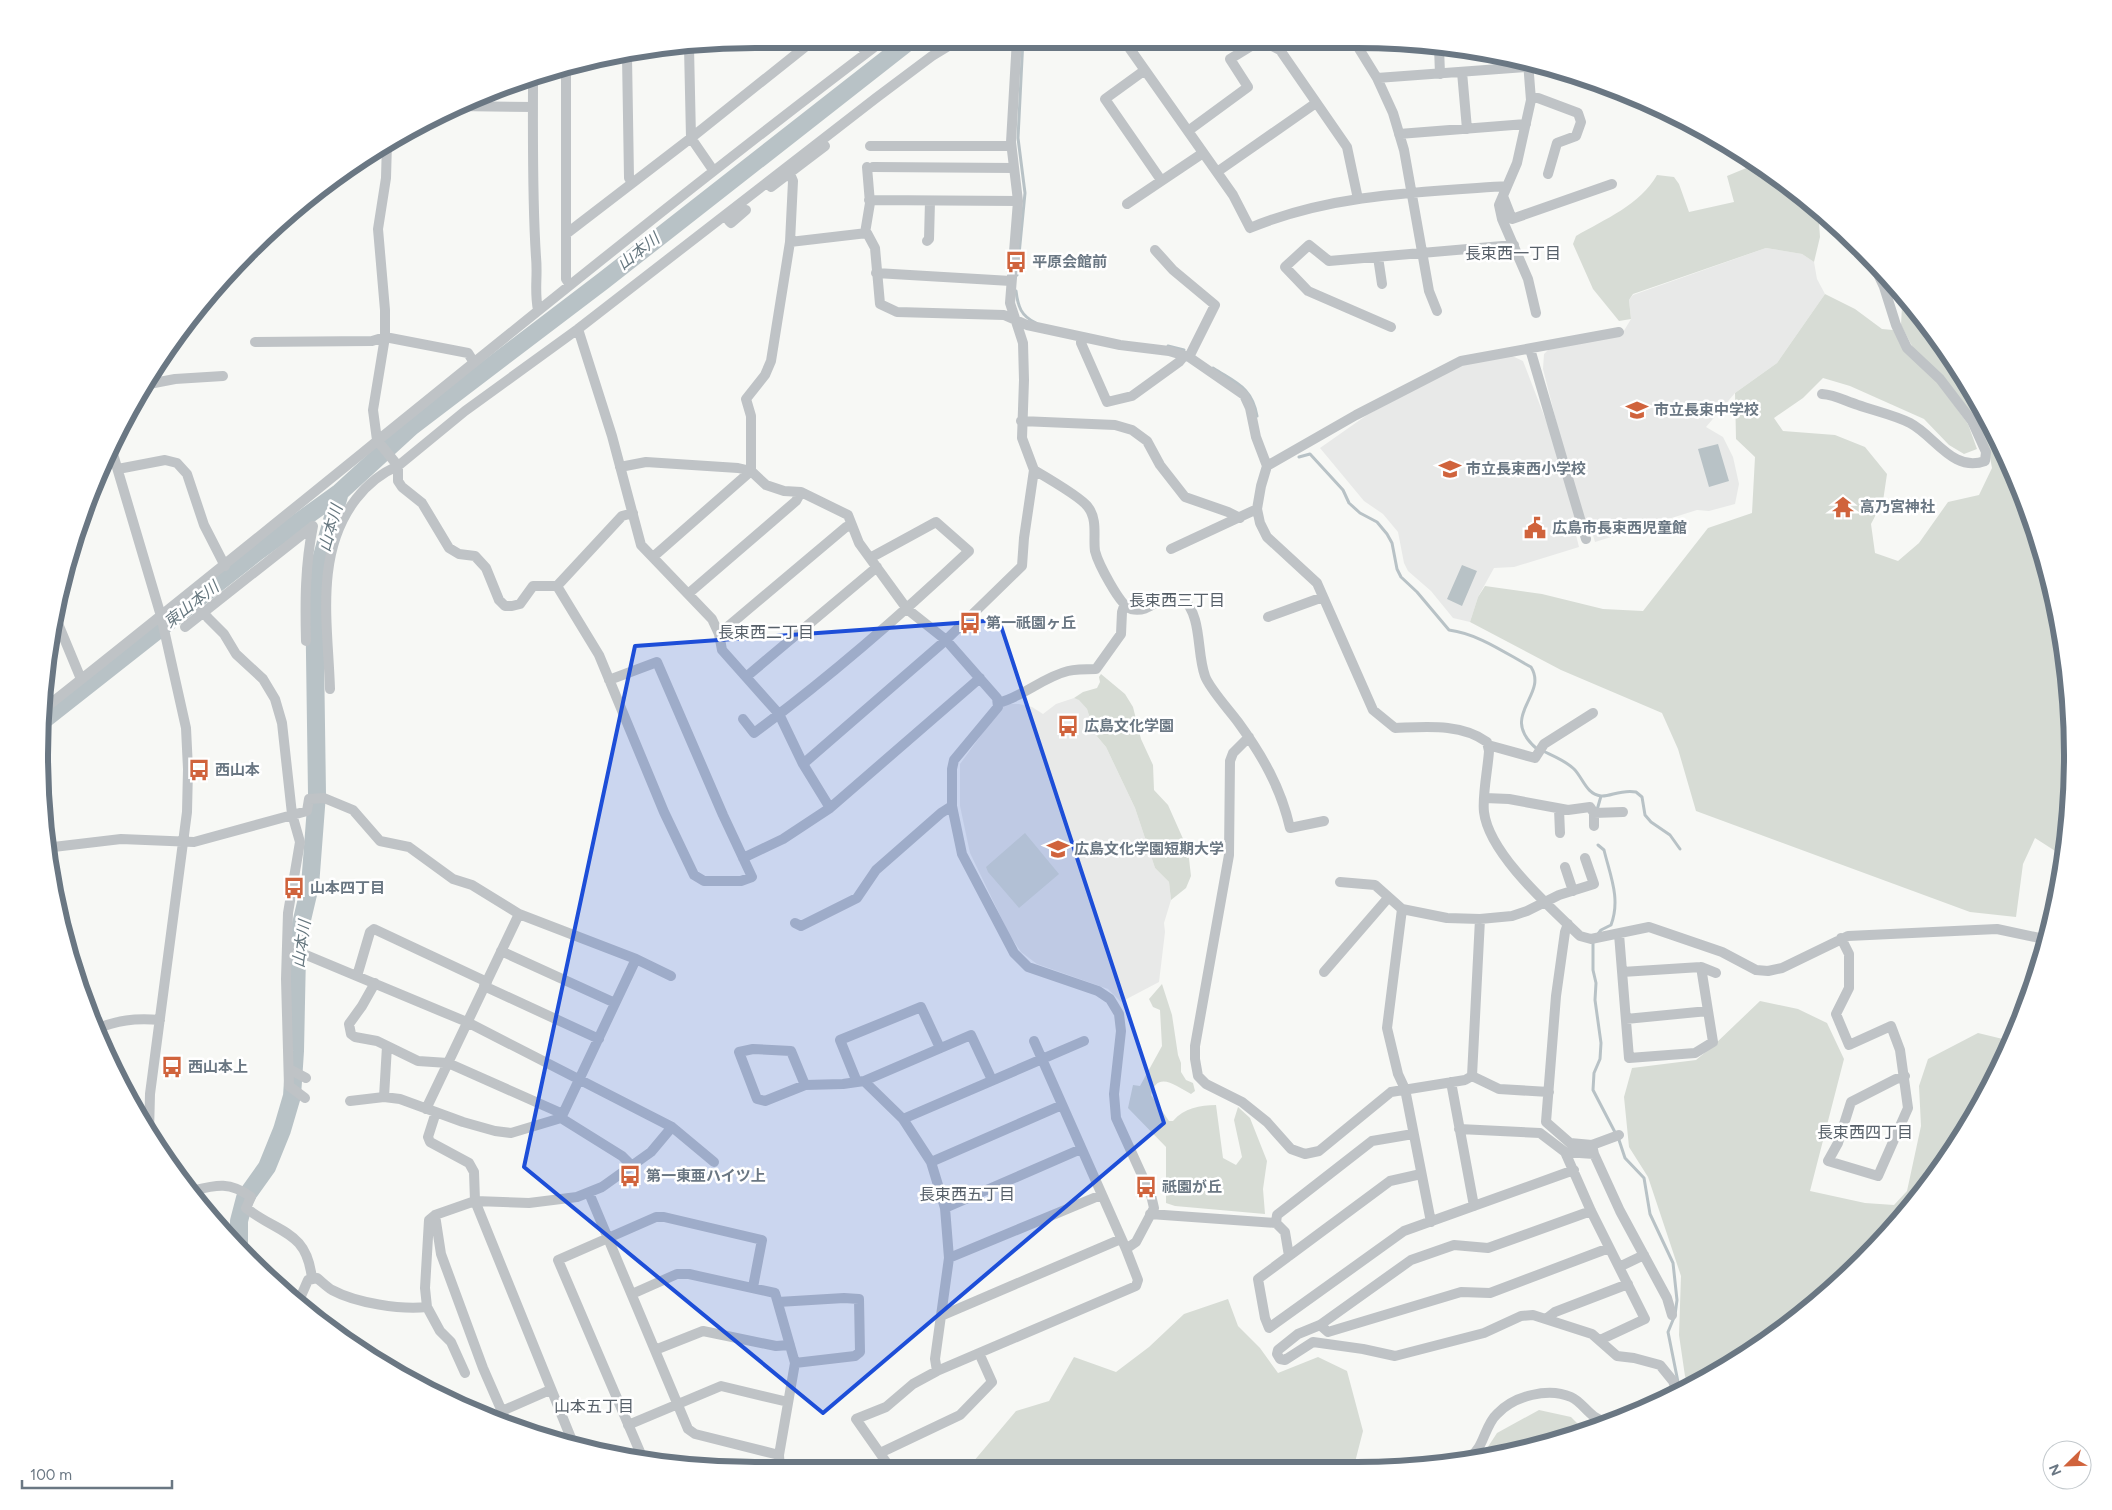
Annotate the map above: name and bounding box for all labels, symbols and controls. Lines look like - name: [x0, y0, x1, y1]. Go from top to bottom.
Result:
- water label: 山本川: [614, 228, 665, 274]
- district label: 長束西一丁目: [1465, 244, 1561, 263]
- bus stop icon: 平原会館前: [1003, 249, 1029, 275]
- place label: 平原会館前: [1032, 253, 1107, 271]
- school or university icon: 市立長束中学校: [1624, 397, 1650, 423]
- place label: 市立長束中学校: [1654, 401, 1759, 419]
- school or university icon: 市立長束西小学校: [1437, 456, 1463, 482]
- place label: 市立長束西小学校: [1466, 460, 1586, 478]
- temple icon: 高乃宮神社: [1830, 494, 1856, 520]
- place label: 高乃宮神社: [1860, 498, 1935, 516]
- water label: 山本川: [315, 501, 347, 554]
- public building icon: 広島市長束西児童館: [1522, 515, 1548, 541]
- place label: 広島市長束西児童館: [1552, 519, 1687, 537]
- water label: 東山本川: [160, 576, 224, 632]
- district label: 長束西三丁目: [1129, 591, 1225, 610]
- bus stop icon: 第一祇園ヶ丘: [957, 610, 983, 636]
- place label: 第一祇園ヶ丘: [986, 614, 1076, 632]
- district label: 長束西二丁目: [718, 623, 814, 642]
- bus stop icon: 広島文化学園: [1055, 713, 1081, 739]
- place label: 広島文化学園: [1084, 717, 1174, 735]
- bus stop icon: 西山本: [186, 757, 212, 783]
- place label: 西山本: [215, 761, 260, 779]
- school or university icon: 広島文化学園短期大学: [1045, 836, 1071, 862]
- place label: 広島文化学園短期大学: [1074, 840, 1224, 858]
- bus stop icon: 山本四丁目: [281, 875, 307, 901]
- place label: 山本四丁目: [310, 879, 385, 897]
- water label: 山本川: [289, 917, 315, 969]
- bus stop icon: 西山本上: [159, 1054, 185, 1080]
- place label: 西山本上: [188, 1058, 248, 1076]
- district label: 長束西四丁目: [1817, 1123, 1913, 1142]
- bus stop icon: 第一東亜ハイツ上: [617, 1163, 643, 1189]
- place label: 第一東亜ハイツ上: [646, 1167, 766, 1185]
- bus stop icon: 祇園が丘: [1133, 1174, 1159, 1200]
- place label: 祇園が丘: [1162, 1178, 1222, 1196]
- district label: 長束西五丁目: [919, 1185, 1015, 1204]
- district label: 山本五丁目: [554, 1397, 634, 1416]
- north arrow: [2042, 1440, 2092, 1490]
- scale bar: [22, 1458, 172, 1490]
- text: N: [2046, 1462, 2065, 1478]
- text: 100 m: [30, 1466, 72, 1484]

